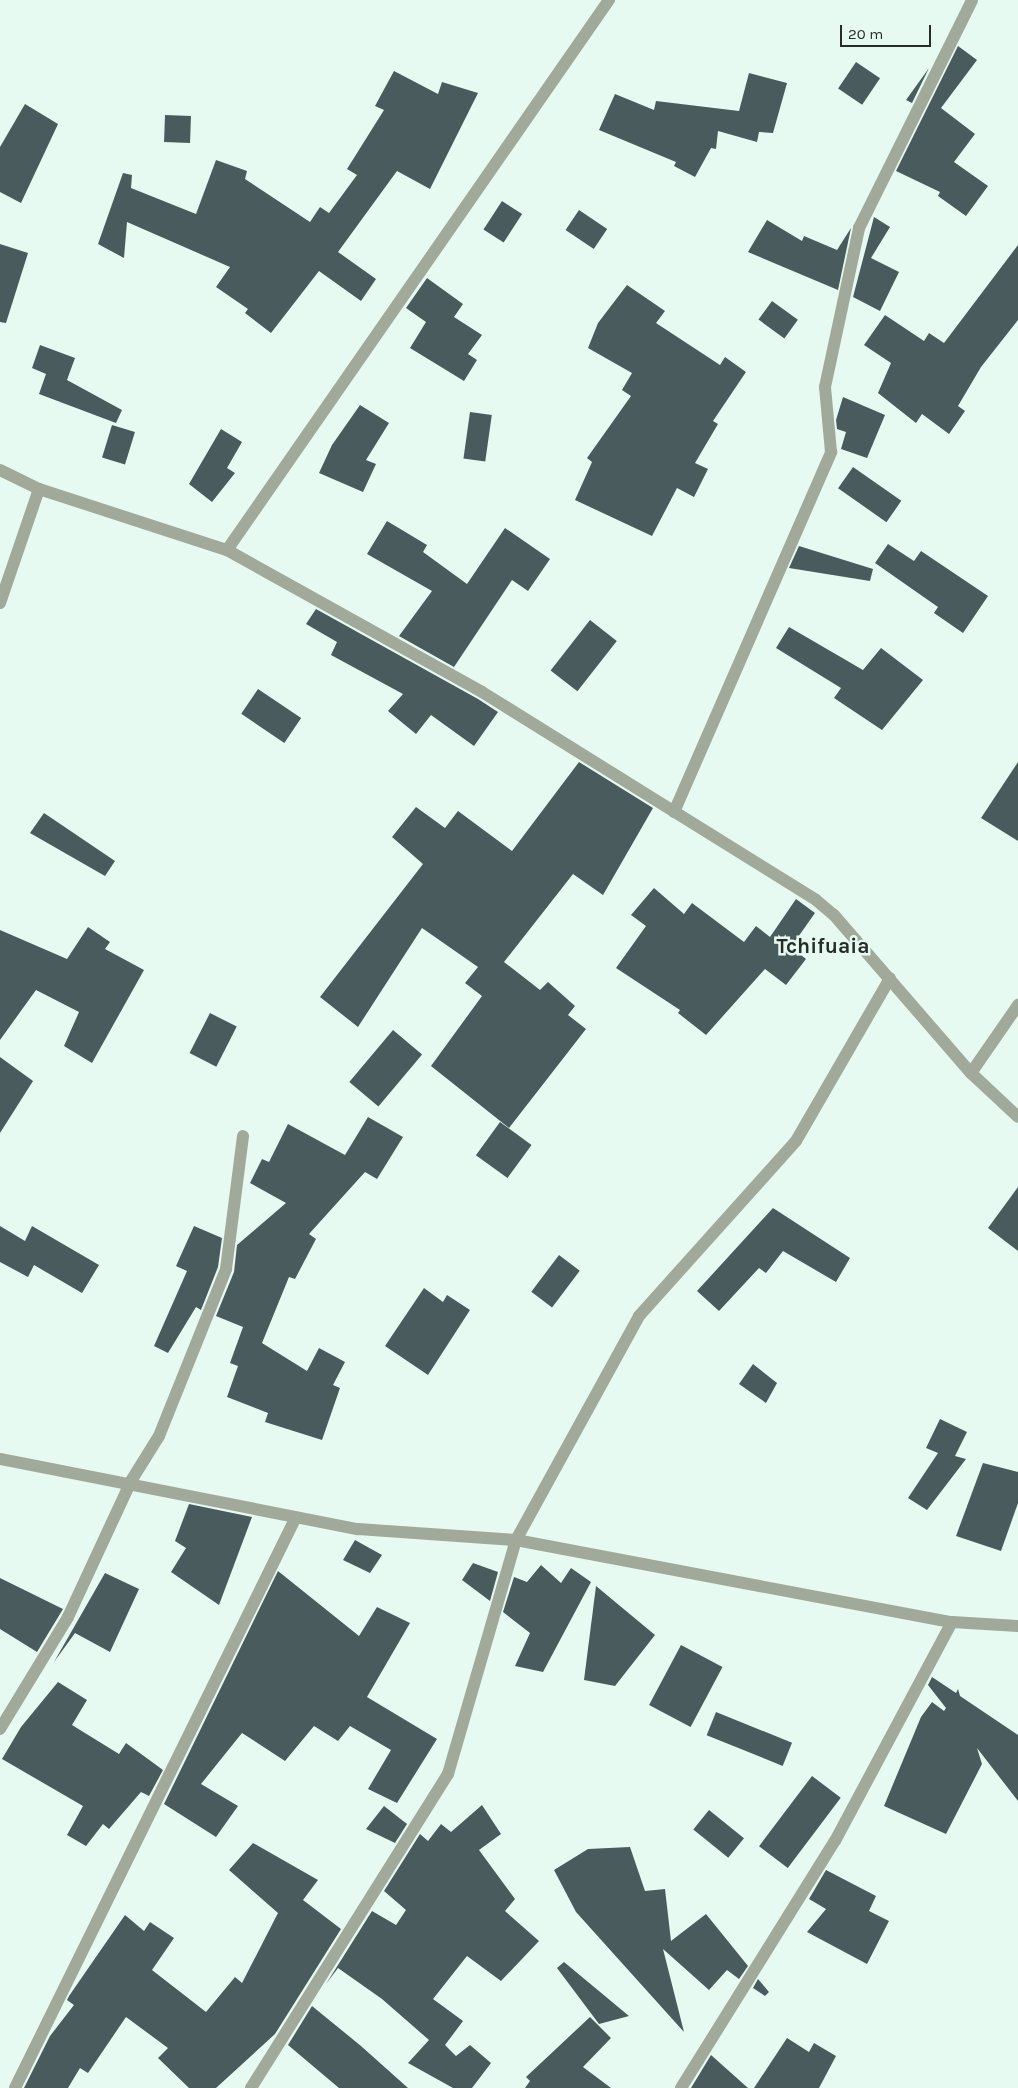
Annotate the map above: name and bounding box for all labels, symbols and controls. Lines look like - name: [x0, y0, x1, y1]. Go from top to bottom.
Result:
- scale bar: [843, 15, 934, 47]
- text: 20 m: [848, 25, 883, 43]
- district label: Tchifuaia: [777, 933, 869, 959]

